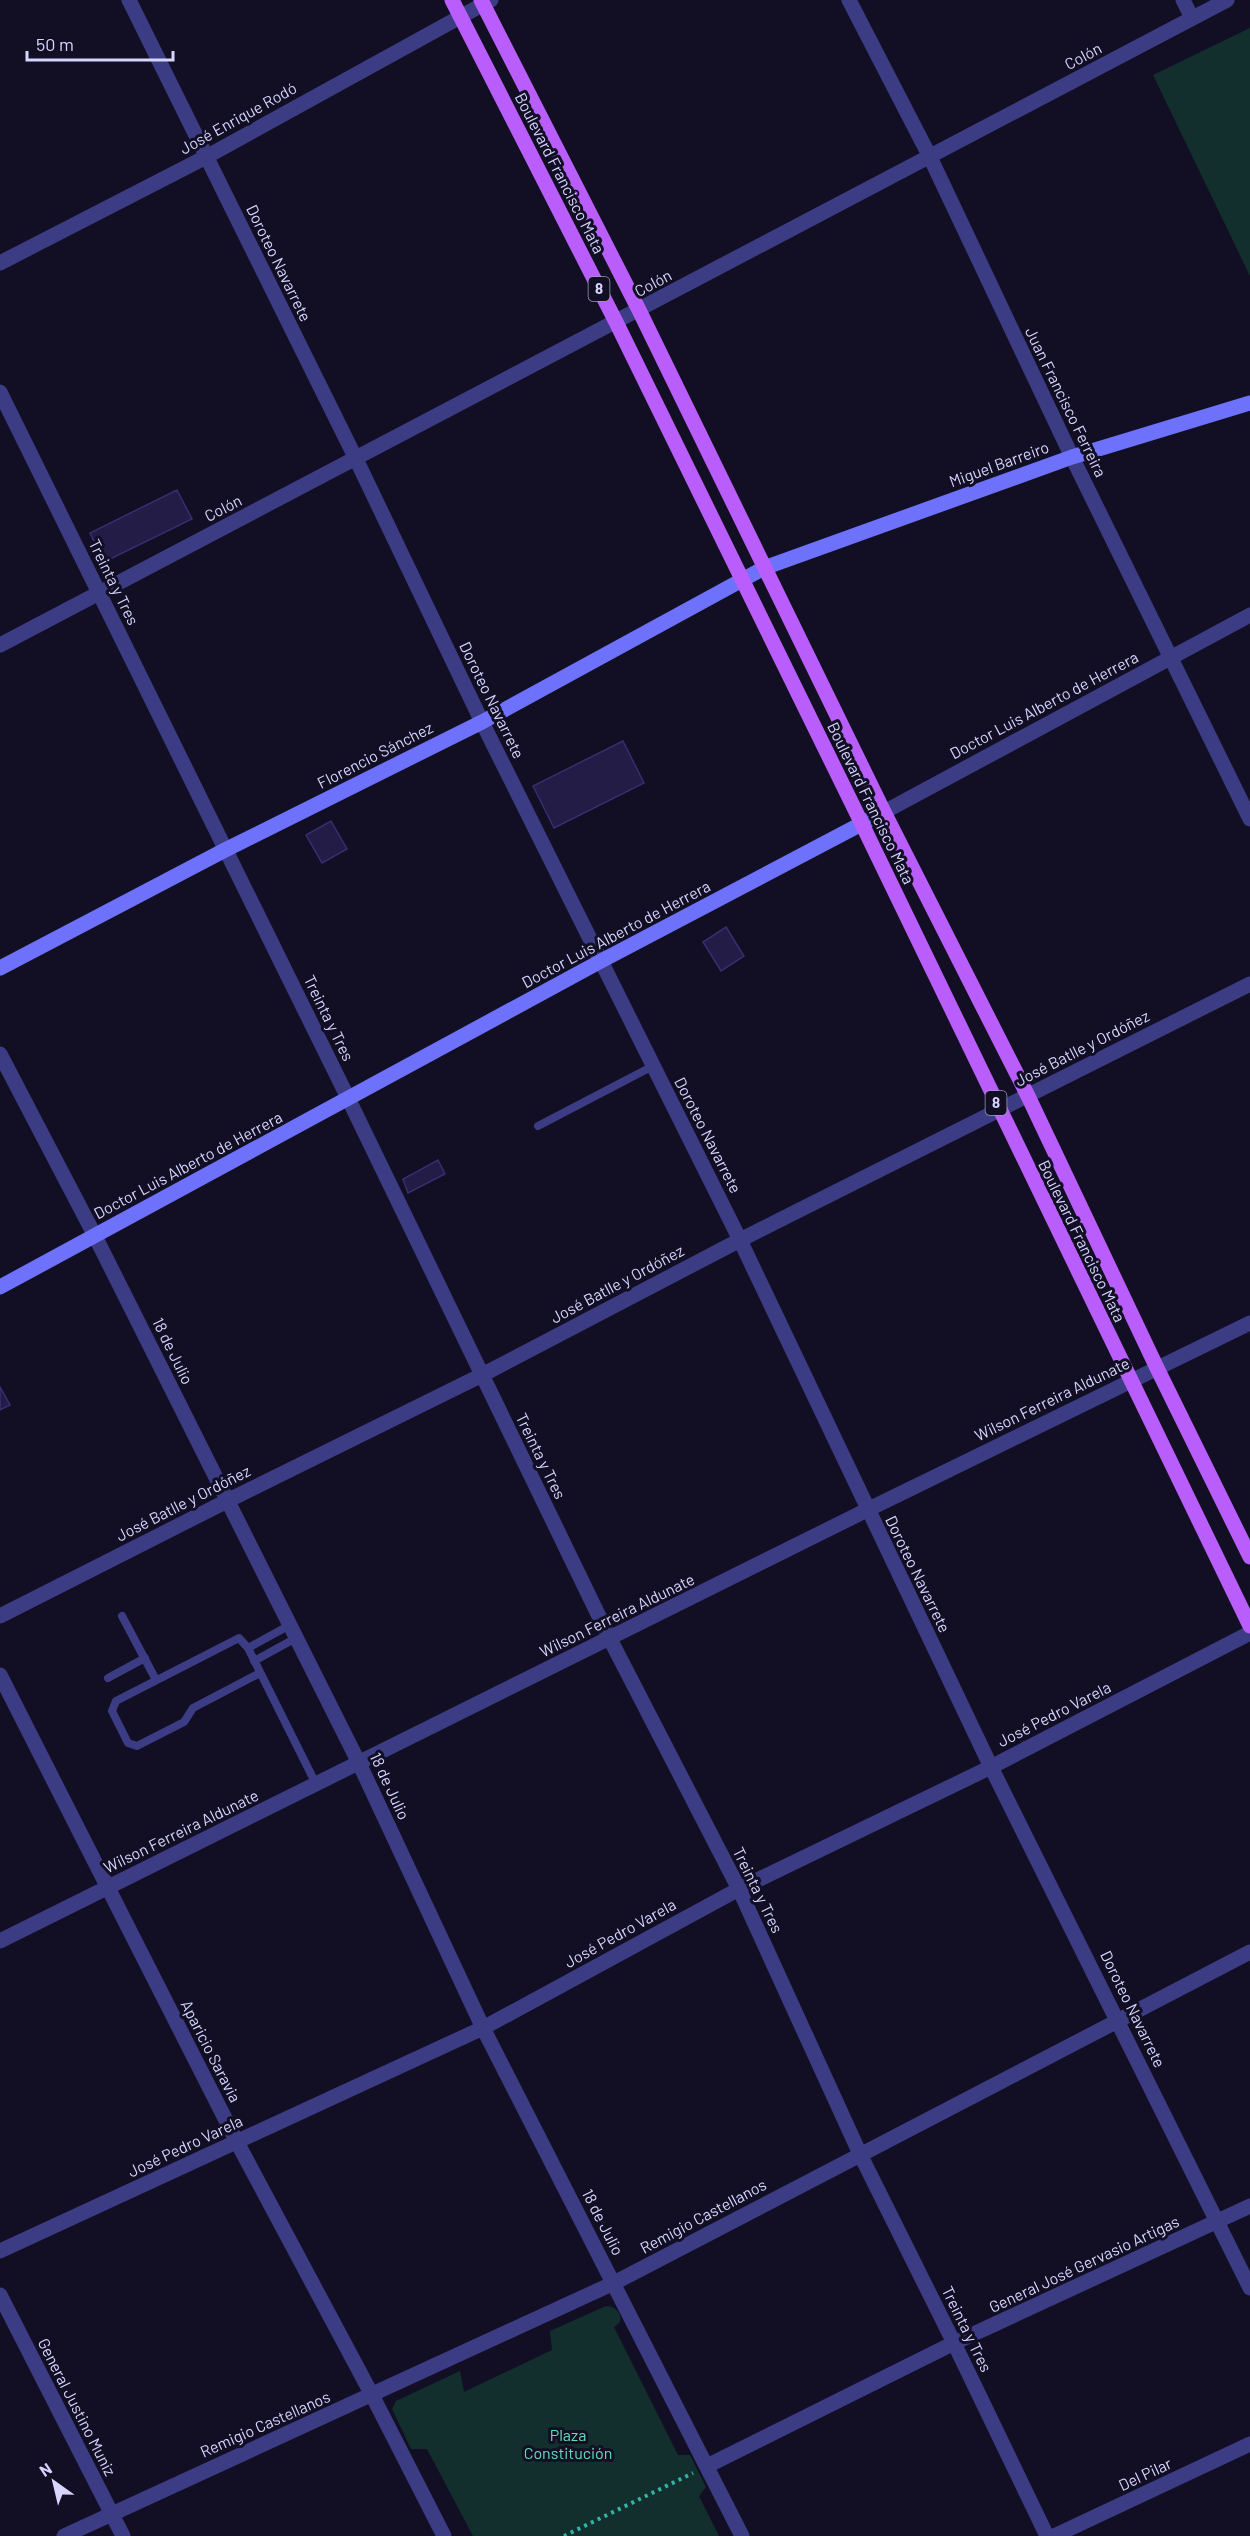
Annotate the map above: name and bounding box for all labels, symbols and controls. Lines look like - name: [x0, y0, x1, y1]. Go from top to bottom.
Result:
- scale bar: [27, 24, 172, 62]
- text: 50 m: [36, 33, 74, 55]
- street label: Colón: [1061, 38, 1105, 73]
- street label: José Enrique Rodó: [176, 78, 299, 158]
- street label: Boulevard Francisco Mata: [512, 89, 609, 256]
- street label: Doroteo Navarrete: [243, 201, 316, 324]
- street label: Colón: [631, 265, 675, 300]
- road number: 8: [588, 277, 610, 301]
- street label: Juan Francisco Ferreira: [1022, 324, 1111, 480]
- street label: Miguel Barreiro: [946, 437, 1051, 490]
- street label: Colón: [201, 490, 245, 525]
- street label: Treinta y Tres: [86, 536, 143, 628]
- street label: Doroteo Navarrete: [456, 638, 529, 761]
- street label: Doctor Luis Alberto de Herrera: [946, 647, 1141, 762]
- street label: Florencio Sánchez: [314, 717, 436, 792]
- street label: Boulevard Francisco Mata: [824, 719, 919, 887]
- street label: Doctor Luis Alberto de Herrera: [518, 876, 713, 991]
- street label: Treinta y Tres: [301, 972, 358, 1064]
- street label: José Batlle y Ordóñez: [1011, 1005, 1152, 1090]
- street label: Doroteo Navarrete: [671, 1074, 746, 1196]
- road number: 8: [986, 1091, 1006, 1115]
- street label: Doctor Luis Alberto de Herrera: [90, 1107, 285, 1222]
- street label: Boulevard Francisco Mata: [1035, 1157, 1130, 1325]
- street label: José Batlle y Ordóñez: [547, 1240, 687, 1327]
- street label: 18 de Julio: [149, 1314, 198, 1387]
- street label: Wilson Ferreira Aldunate: [971, 1353, 1132, 1444]
- street label: Treinta y Tres: [513, 1410, 570, 1502]
- street label: José Batlle y Ordóñez: [112, 1460, 253, 1545]
- street label: Doroteo Navarrete: [882, 1512, 955, 1635]
- street label: Wilson Ferreira Aldunate: [536, 1569, 697, 1660]
- street label: José Pedro Varela: [994, 1677, 1114, 1750]
- street label: 18 de Julio: [367, 1749, 414, 1822]
- street label: Wilson Ferreira Aldunate: [100, 1785, 261, 1876]
- street label: Treinta y Tres: [730, 1844, 787, 1936]
- street label: José Pedro Varela: [561, 1894, 679, 1971]
- street label: Doroteo Navarrete: [1097, 1947, 1170, 2070]
- street label: Aparicio Saravia: [178, 1996, 245, 2105]
- street label: José Pedro Varela: [124, 2111, 245, 2180]
- street label: Remigio Castellanos: [636, 2174, 769, 2257]
- street label: 18 de Julio: [579, 2185, 628, 2258]
- street label: General José Gervasio Artigas: [986, 2211, 1182, 2316]
- street label: Treinta y Tres: [939, 2283, 996, 2375]
- street label: General Justino Muniz: [35, 2335, 120, 2479]
- street label: Remigio Castellanos: [197, 2386, 333, 2461]
- park label: Plaza Constitución: [524, 2425, 612, 2462]
- north arrow: [24, 2452, 84, 2512]
- street label: Del Pilar: [1115, 2453, 1175, 2494]
- text: N: [36, 2458, 55, 2480]

